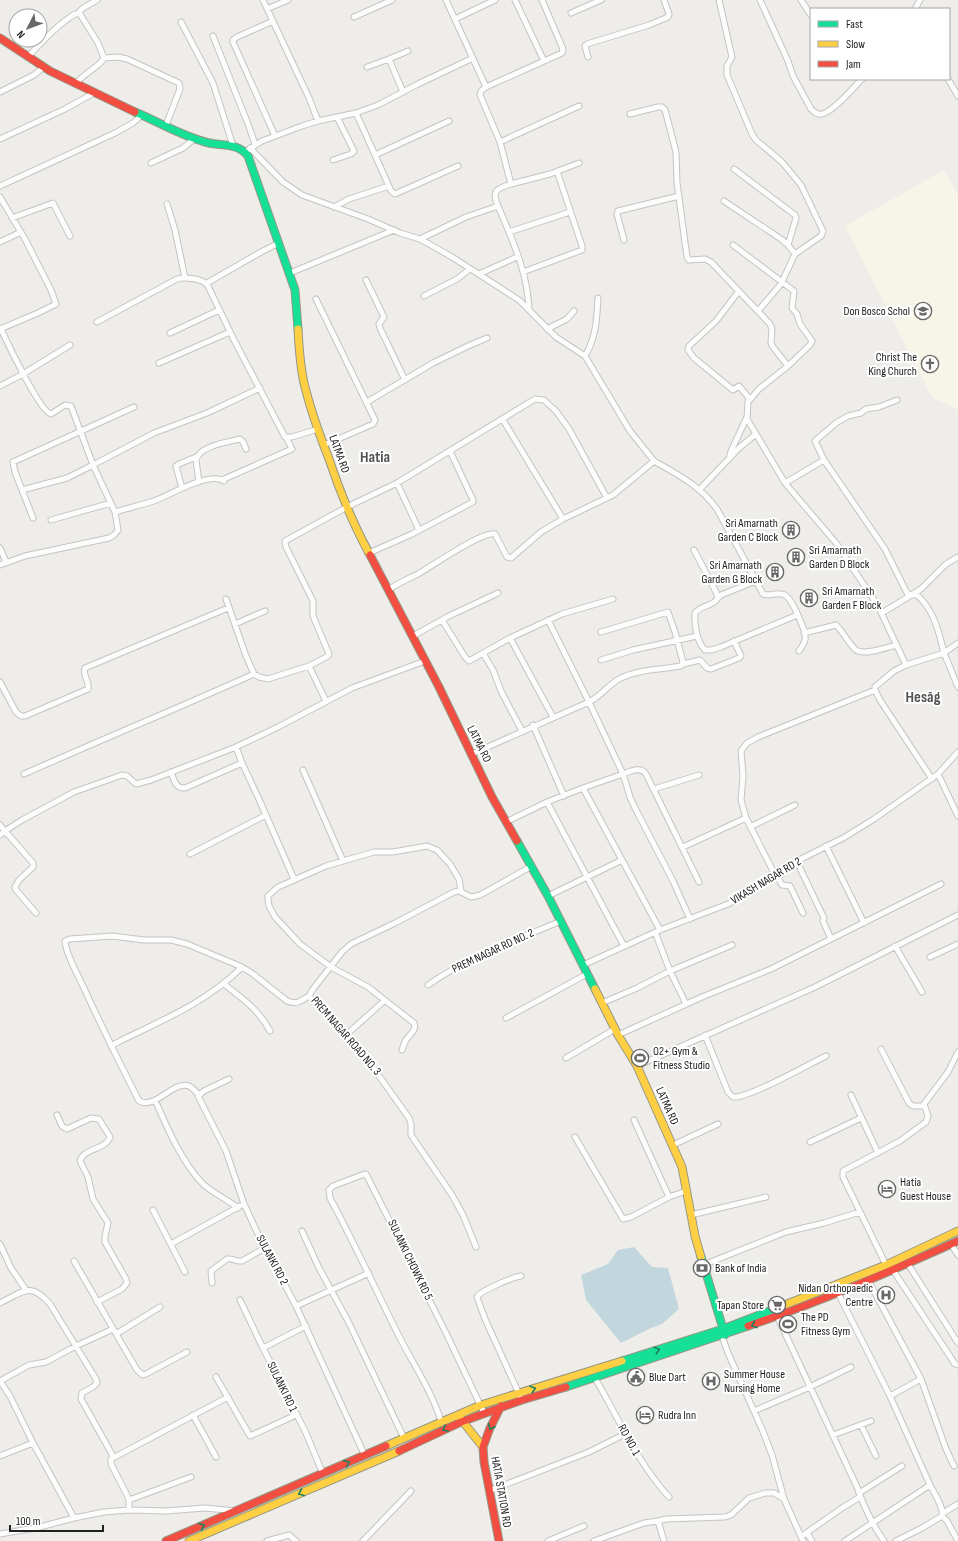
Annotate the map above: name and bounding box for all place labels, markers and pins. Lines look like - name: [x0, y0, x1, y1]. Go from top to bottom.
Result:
- school or university icon: Don Bosco Schol: [913, 301, 933, 321]
- place label: Don Bosco Schol: [844, 304, 910, 319]
- place label: Christ The King Church: [868, 350, 917, 379]
- church icon: Christ The King Church: [920, 354, 940, 374]
- place label: Sri Amarnath Garden C Block: [718, 516, 778, 545]
- building icon: Sri Amarnath Garden C Block: [781, 520, 801, 540]
- place label: Sri Amarnath Garden D Block: [809, 543, 870, 572]
- building icon: Sri Amarnath Garden D Block: [786, 547, 806, 567]
- place label: Sri Amarnath Garden G Block: [701, 558, 762, 587]
- building icon: Sri Amarnath Garden G Block: [765, 562, 785, 582]
- place label: Sri Amarnath Garden F Block: [822, 584, 882, 613]
- building icon: Sri Amarnath Garden F Block: [799, 588, 819, 608]
- place label: O2+ Gym & Fitness Studio: [653, 1044, 710, 1073]
- sports icon: O2+ Gym & Fitness Studio: [630, 1048, 650, 1068]
- place label: Hatia Guest House: [900, 1175, 951, 1204]
- hotel icon: Hatia Guest House: [877, 1179, 897, 1199]
- bank icon: Bank of India: [692, 1258, 712, 1278]
- place label: Bank of India: [715, 1261, 767, 1276]
- place label: Nidan Orthopaedic Centre: [798, 1281, 873, 1310]
- hospital icon: Nidan Orthopaedic Centre: [876, 1285, 896, 1305]
- supermarket icon: Tapan Store: [767, 1295, 787, 1315]
- place label: Tapan Store: [717, 1298, 764, 1313]
- place label: The PD Fitness Gym: [801, 1310, 850, 1339]
- sports icon: The PD Fitness Gym: [778, 1314, 798, 1334]
- public building icon: Blue Dart: [626, 1367, 646, 1387]
- place label: Summer House Nursing Home: [724, 1367, 785, 1396]
- place label: Blue Dart: [649, 1370, 686, 1385]
- hospital icon: Summer House Nursing Home: [701, 1371, 721, 1391]
- hotel icon: Rudra Inn: [635, 1405, 655, 1425]
- place label: Rudra Inn: [658, 1408, 696, 1423]

